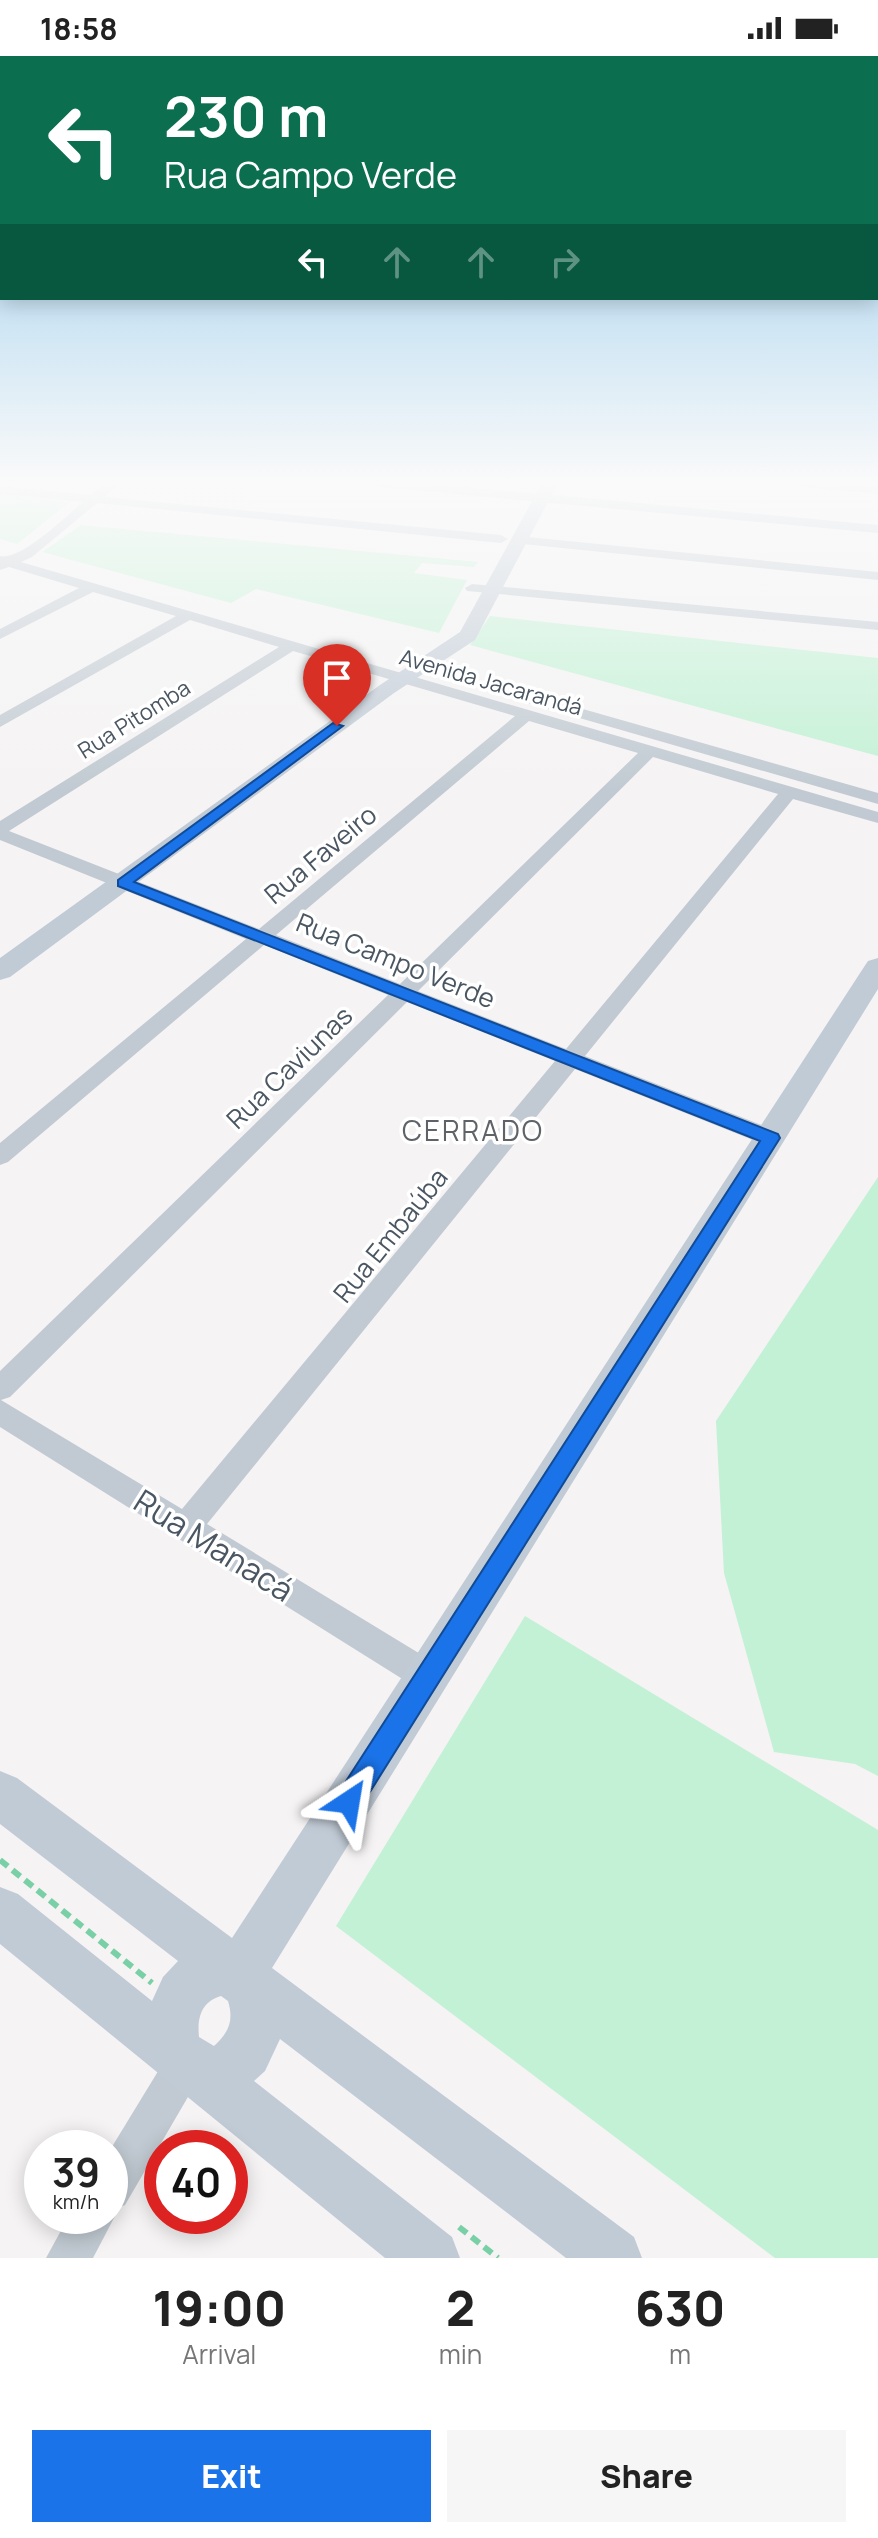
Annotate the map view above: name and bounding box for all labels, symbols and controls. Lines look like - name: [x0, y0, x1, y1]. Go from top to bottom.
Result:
- text: 18:58: [40, 8, 118, 49]
- text: 230 m: [164, 77, 328, 154]
- icon: left: [32, 88, 136, 192]
- text: Rua Campo Verde: [164, 150, 457, 199]
- icon: left: [291, 240, 335, 284]
- icon: ahead: [375, 240, 419, 284]
- icon: ahead: [459, 240, 503, 284]
- icon: right: [543, 240, 587, 284]
- street label: Avenida Jacarandá: [396, 642, 586, 722]
- pin: [303, 644, 371, 726]
- icon: arrive: [315, 656, 359, 700]
- street label: Rua Pitomba: [72, 673, 196, 765]
- street label: Rua Faveiro: [256, 796, 384, 912]
- street label: Rua Campo Verde: [291, 904, 501, 1016]
- street label: Rua Caviunas: [218, 998, 360, 1136]
- district label: CERRADO: [402, 1111, 544, 1149]
- street label: Rua Embaúba: [325, 1160, 455, 1310]
- street label: Rua Manacá: [126, 1479, 302, 1611]
- position arrow: [307, 1760, 391, 1844]
- speed limit sign: 40: [144, 2130, 248, 2234]
- text: 39: [52, 2144, 100, 2199]
- text: km/h: [53, 2188, 99, 2215]
- text: 19:00: [153, 2275, 286, 2340]
- text: 2: [446, 2275, 475, 2340]
- text: 630: [635, 2275, 725, 2340]
- text: Arrival: [182, 2336, 256, 2372]
- text: min: [439, 2336, 482, 2372]
- text: m: [669, 2336, 691, 2372]
- button: Exit: [32, 2430, 431, 2522]
- button: Share: [447, 2430, 846, 2522]

